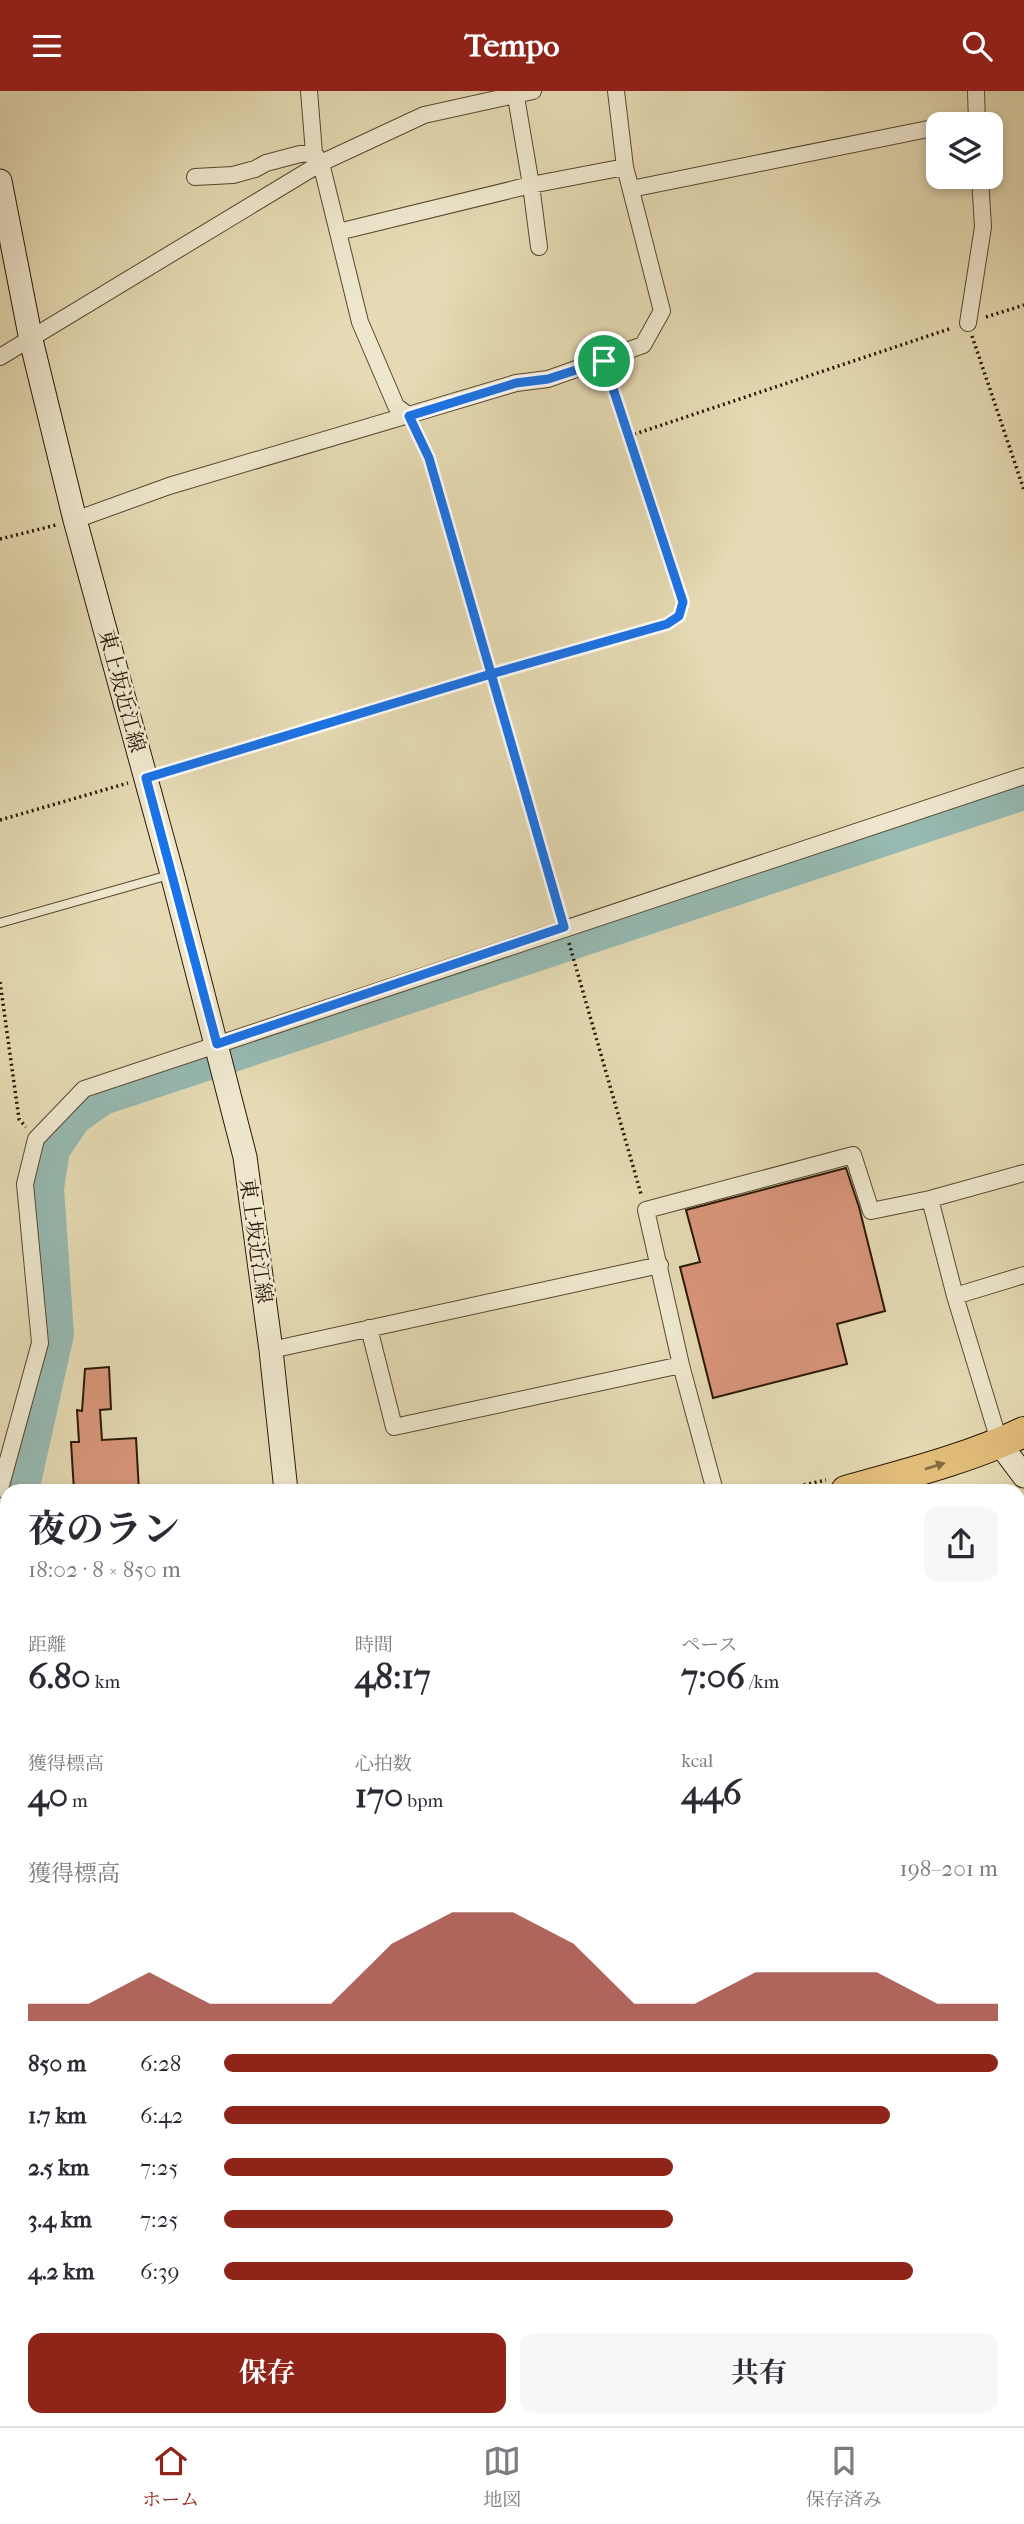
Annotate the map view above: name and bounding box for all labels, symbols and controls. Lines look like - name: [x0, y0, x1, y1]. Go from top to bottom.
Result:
- icon: menu: [28, 27, 66, 65]
- text: Tempo: [465, 27, 559, 64]
- icon: search: [958, 27, 996, 65]
- map controls: [926, 112, 1003, 189]
- button: layers: [926, 112, 1003, 189]
- pin: [574, 331, 634, 391]
- icon: arrive: [585, 342, 623, 380]
- street label: 東上坂近江線: [94, 627, 150, 755]
- street label: 東上坂近江線: [235, 1177, 277, 1305]
- one-way arrow: [925, 1460, 946, 1470]
- text: 夜のラン: [28, 1507, 180, 1552]
- button: share: [924, 1507, 998, 1581]
- text: 18:02 · 8 × 850 m: [28, 1556, 181, 1583]
- text: 距離: [28, 1634, 66, 1656]
- text: 時間: [355, 1634, 393, 1656]
- text: ペース: [681, 1634, 737, 1656]
- text: 6.80: [28, 1656, 91, 1697]
- text: 48:17: [355, 1656, 431, 1697]
- text: 7:06: [681, 1656, 745, 1697]
- text: km: [91, 1671, 120, 1693]
- text: /km: [745, 1671, 779, 1693]
- text: kcal: [681, 1750, 713, 1772]
- text: 獲得標高: [28, 1753, 104, 1775]
- text: 心拍数: [355, 1753, 412, 1775]
- text: 446: [681, 1772, 742, 1813]
- text: 40: [28, 1775, 68, 1816]
- text: 170: [355, 1775, 403, 1816]
- text: m: [68, 1790, 88, 1812]
- text: bpm: [403, 1790, 443, 1812]
- text: 198–201 m: [899, 1855, 998, 1882]
- text: 獲得標高: [28, 1860, 120, 1887]
- text: 850 m: [28, 2050, 86, 2077]
- text: 6:28: [140, 2050, 181, 2077]
- text: 1.7 km: [28, 2102, 86, 2129]
- text: 6:42: [140, 2102, 183, 2129]
- text: 2.5 km: [28, 2154, 89, 2181]
- text: 7:25: [140, 2154, 178, 2181]
- text: 3.4 km: [28, 2206, 92, 2233]
- text: 7:25: [140, 2206, 178, 2233]
- text: 4.2 km: [28, 2258, 94, 2285]
- text: 6:39: [140, 2258, 180, 2285]
- button: 保存: [28, 2333, 506, 2413]
- button: 共有: [520, 2333, 998, 2413]
- tab: ホーム: [142, 2442, 199, 2511]
- tab: 地図: [483, 2442, 522, 2511]
- tab: 保存済み: [806, 2442, 882, 2511]

